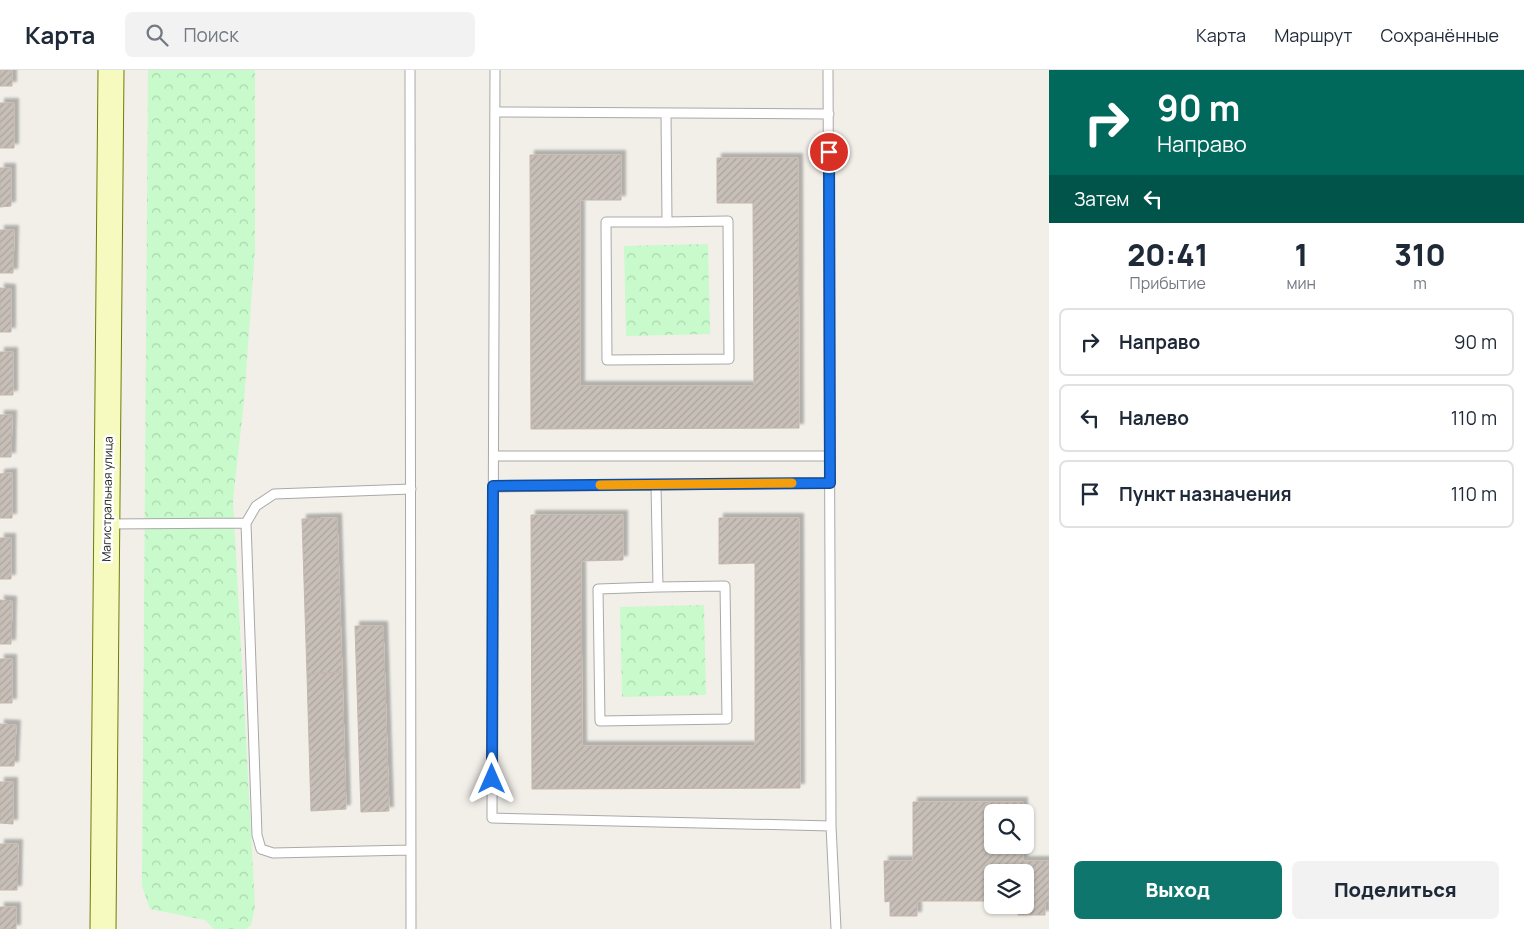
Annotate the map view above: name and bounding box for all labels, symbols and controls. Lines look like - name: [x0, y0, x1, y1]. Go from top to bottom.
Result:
- search box: [125, 12, 475, 57]
- text: Карта: [25, 18, 95, 51]
- icon: search: [143, 21, 171, 49]
- text: Поиск: [183, 22, 239, 48]
- text: Карта: [1196, 23, 1246, 47]
- text: Маршрут: [1274, 23, 1352, 47]
- text: Сохранённые: [1380, 23, 1499, 47]
- text: 90 m: [1157, 84, 1240, 132]
- icon: right: [1074, 90, 1139, 155]
- text: Направо: [1157, 129, 1247, 159]
- pin: [808, 131, 850, 173]
- icon: arrive: [815, 138, 843, 166]
- icon: left: [1139, 185, 1167, 213]
- text: Затем: [1074, 186, 1129, 212]
- text: 20:41: [1127, 234, 1208, 275]
- text: 1: [1294, 234, 1308, 275]
- text: 310: [1394, 234, 1446, 275]
- text: Прибытие: [1130, 272, 1206, 294]
- text: мин: [1286, 272, 1316, 294]
- text: m: [1413, 272, 1427, 294]
- icon: right: [1076, 328, 1104, 356]
- text: Направо: [1119, 329, 1200, 355]
- text: 90 m: [1454, 329, 1497, 355]
- icon: left: [1076, 404, 1104, 432]
- text: Налево: [1119, 405, 1189, 431]
- text: 110 m: [1451, 405, 1497, 431]
- street label: Магистральная улица: [97, 436, 117, 562]
- icon: arrive: [1076, 480, 1104, 508]
- text: Пункт назначения: [1119, 481, 1292, 507]
- text: 110 m: [1451, 481, 1497, 507]
- position arrow: [465, 752, 517, 804]
- map controls: [984, 804, 1034, 914]
- button: search: [984, 804, 1034, 854]
- button: Выход: [1074, 861, 1282, 919]
- button: Поделиться: [1292, 861, 1499, 919]
- button: layers: [984, 864, 1034, 914]

